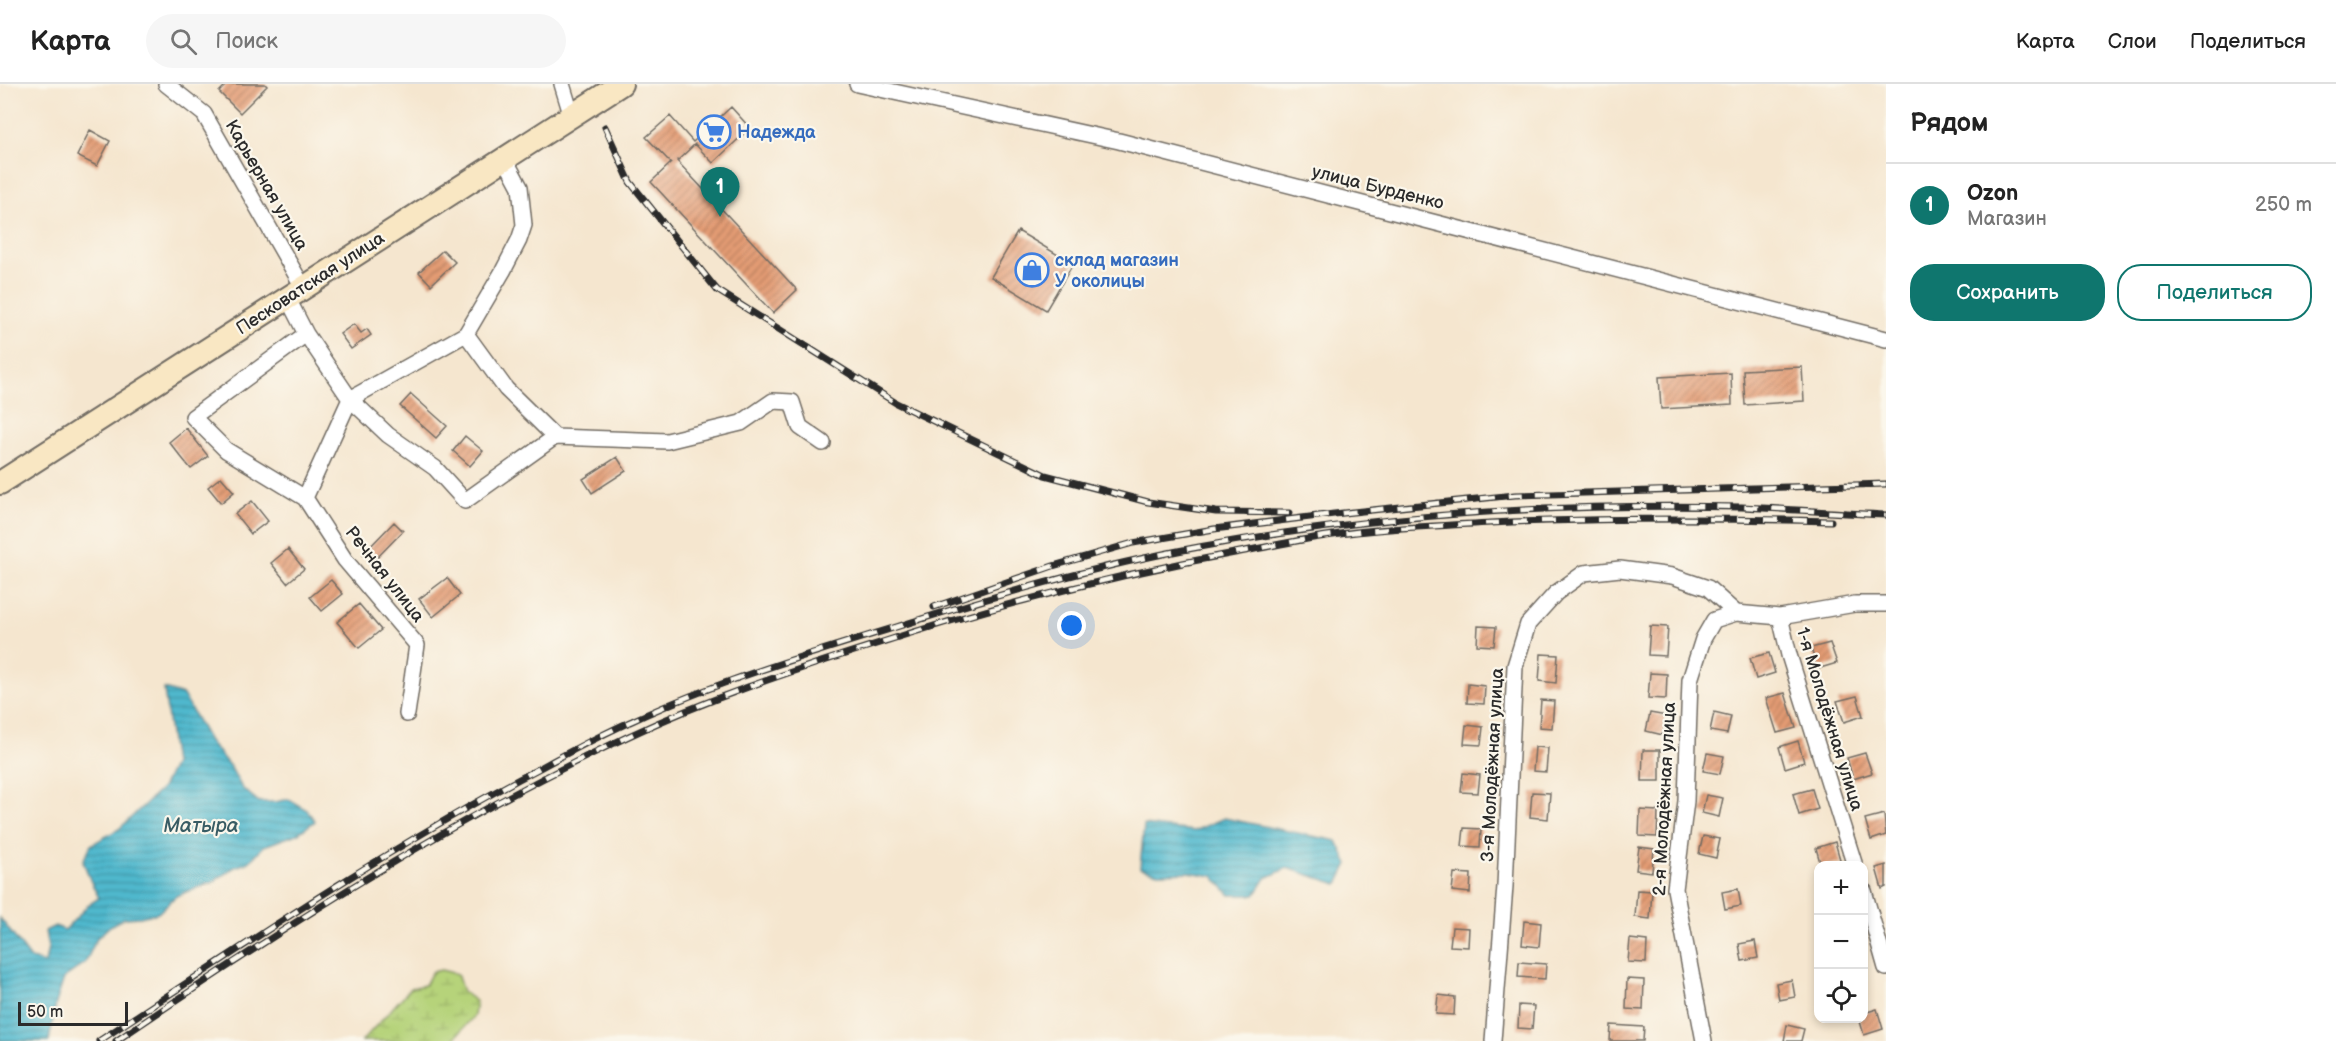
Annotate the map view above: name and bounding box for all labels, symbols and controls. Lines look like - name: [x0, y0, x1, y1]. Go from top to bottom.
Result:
- search box: [146, 14, 566, 68]
- text: Карта: [30, 25, 110, 58]
- icon: search: [167, 25, 200, 58]
- text: Поиск: [215, 28, 278, 55]
- text: Карта: [2016, 29, 2075, 54]
- text: Слои: [2108, 29, 2157, 54]
- text: Поделиться: [2190, 29, 2306, 54]
- text: Рядом: [1910, 108, 1988, 139]
- supermarket icon: Надежда: [696, 114, 732, 150]
- street label: Карьерная улица: [221, 116, 313, 254]
- place label: Надежда: [737, 122, 816, 143]
- street label: улица Бурденко: [1310, 161, 1446, 214]
- pin: 1: [700, 168, 740, 217]
- text: Ozon: [1967, 180, 2018, 207]
- text: 1: [1925, 193, 1934, 217]
- text: 250 m: [2255, 193, 2312, 217]
- text: Магазин: [1967, 207, 2047, 231]
- street label: Песковатская улица: [232, 227, 389, 339]
- place label: склад магазин У околицы: [1055, 250, 1179, 292]
- shop icon: склад магазин У околицы: [1014, 252, 1050, 288]
- button: Сохранить: [1910, 264, 2105, 321]
- button: Поделиться: [2117, 264, 2312, 321]
- street label: Речная улица: [341, 522, 429, 627]
- your location: [1057, 611, 1086, 640]
- street label: 1-я Молодёжная улица: [1792, 625, 1868, 814]
- street label: 3-я Молодёжная улица: [1477, 667, 1508, 863]
- street label: 2-я Молодёжная улица: [1649, 701, 1680, 897]
- water label: Матыра: [163, 814, 239, 838]
- map controls: [1814, 861, 1868, 1023]
- button: +: [1814, 861, 1868, 915]
- button: −: [1814, 915, 1868, 969]
- button: locate: [1814, 969, 1868, 1023]
- scale bar: [18, 999, 128, 1026]
- text: 50 m: [27, 1003, 63, 1022]

